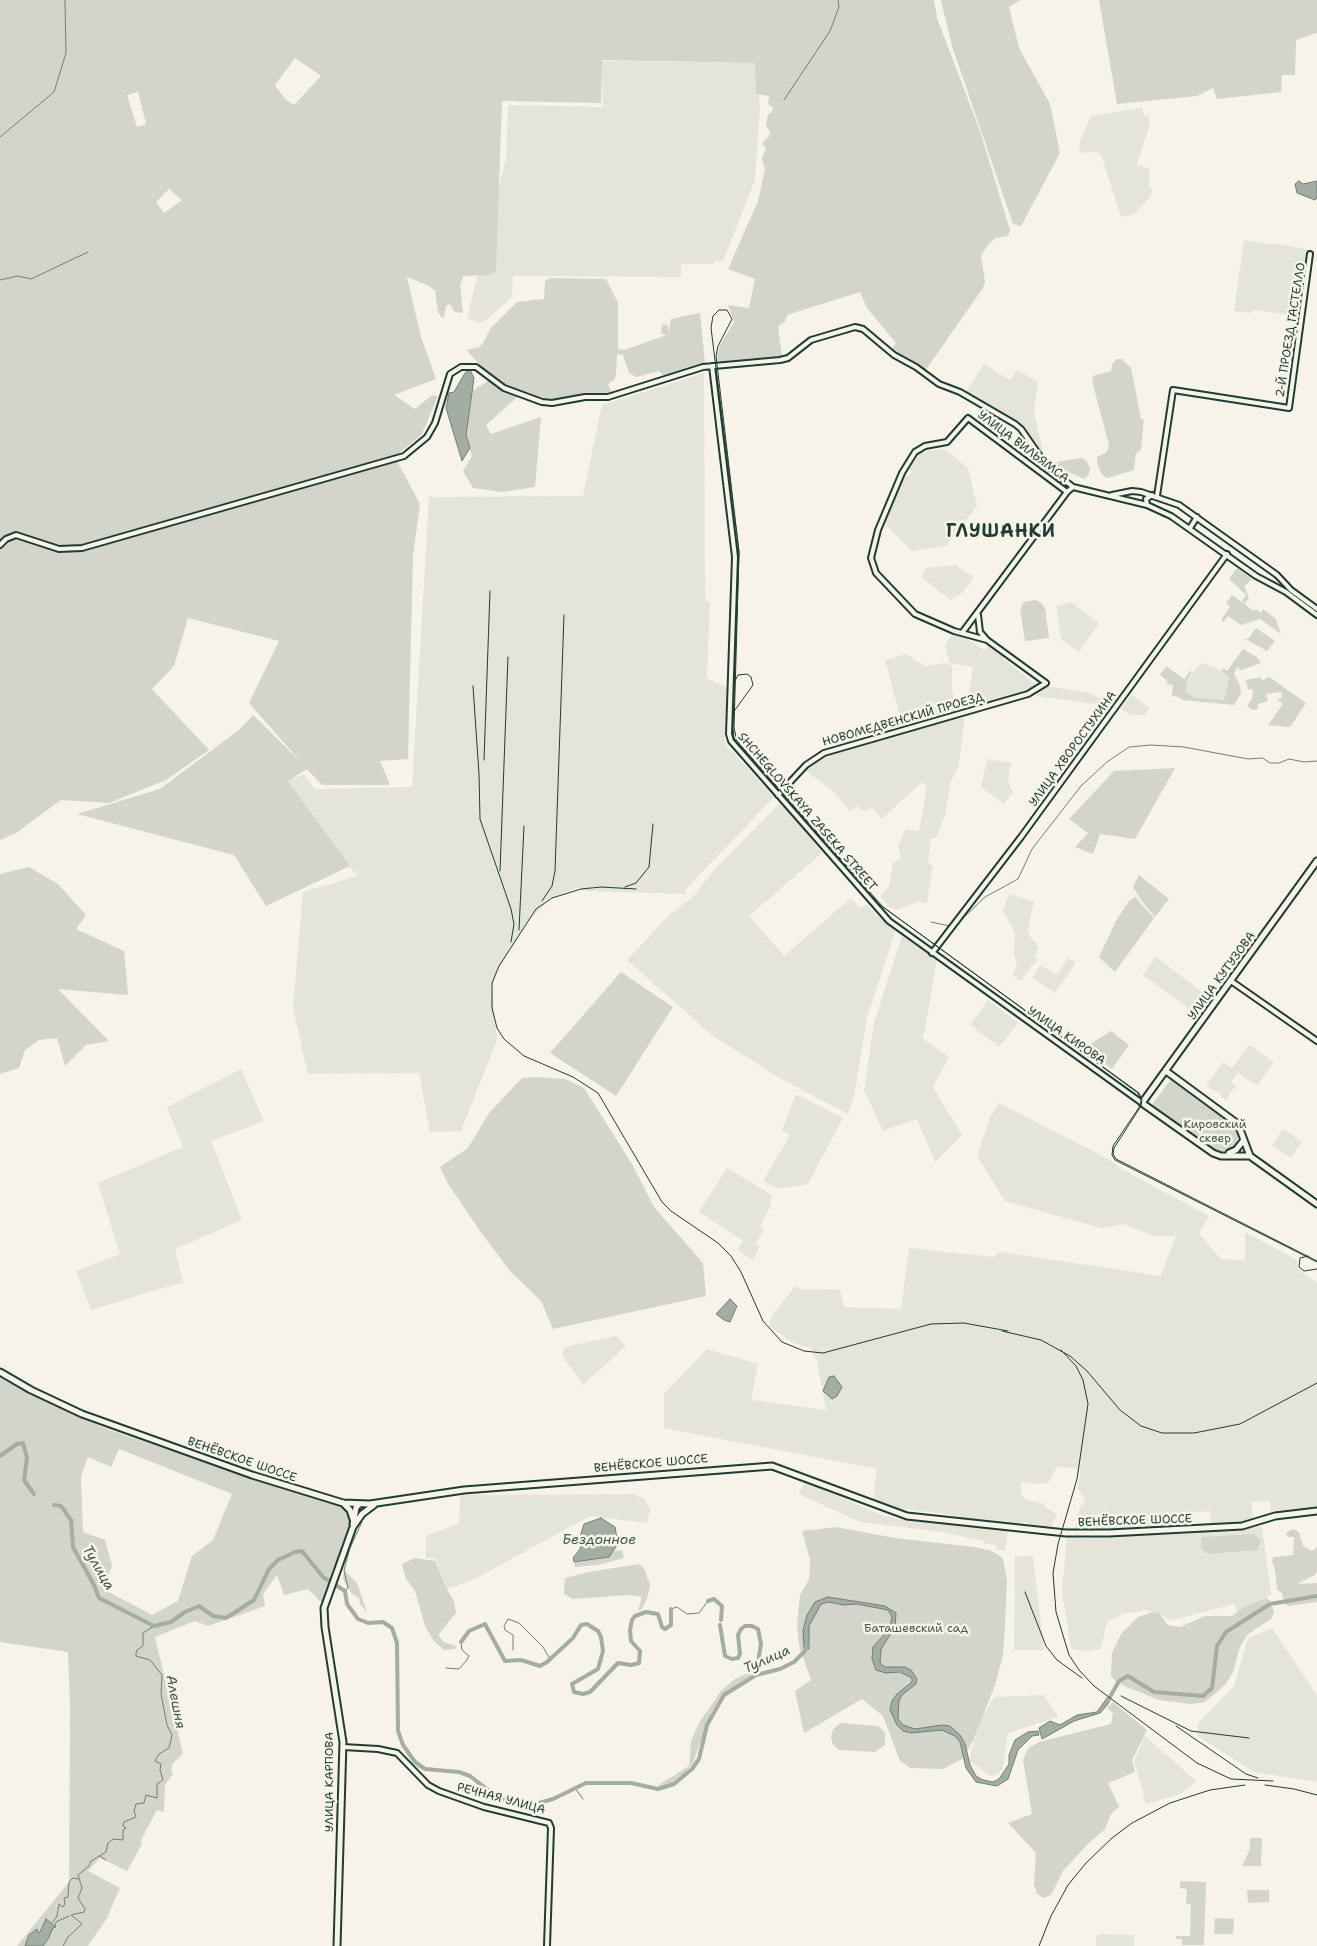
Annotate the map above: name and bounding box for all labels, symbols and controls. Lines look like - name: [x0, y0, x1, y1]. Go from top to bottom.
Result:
- street label: 2-Й ПРОЕЗД ГАСТЕЛЛО: [1273, 262, 1309, 398]
- street label: УЛИЦА ВИЛЬЯМСА: [975, 408, 1071, 486]
- district label: ГЛУШАНКИ: [945, 521, 1057, 543]
- street label: УЛИЦА ХВОРОСТУХИНА: [1026, 689, 1120, 809]
- street label: НОВОМЕДВЕНСКИЙ ПРОЕЗД: [821, 690, 985, 750]
- street label: SHCHEGLOVSKAYA ZASEKA STREET: [734, 730, 880, 894]
- street label: УЛИЦА КУТУЗОВА: [1185, 929, 1259, 1023]
- street label: УЛИЦА КИРОВА: [1024, 1004, 1108, 1068]
- park label: Кировский сквер: [1183, 1118, 1247, 1146]
- street label: ВЕНЁВСКОЕ ШОССЕ: [186, 1435, 298, 1485]
- street label: ВЕНЁВСКОЕ ШОССЕ: [593, 1452, 709, 1476]
- street label: ВЕНЁВСКОЕ ШОССЕ: [1078, 1512, 1192, 1530]
- water label: Бездонное: [562, 1532, 636, 1548]
- water label: Тулица: [78, 1542, 118, 1594]
- park label: Баташевский сад: [864, 1622, 968, 1636]
- water label: Тулица: [741, 1642, 793, 1678]
- water label: Алешня: [162, 1674, 188, 1730]
- street label: УЛИЦА КАРПОВА: [323, 1732, 337, 1832]
- street label: РЕЧНАЯ УЛИЦА: [455, 1780, 547, 1818]

